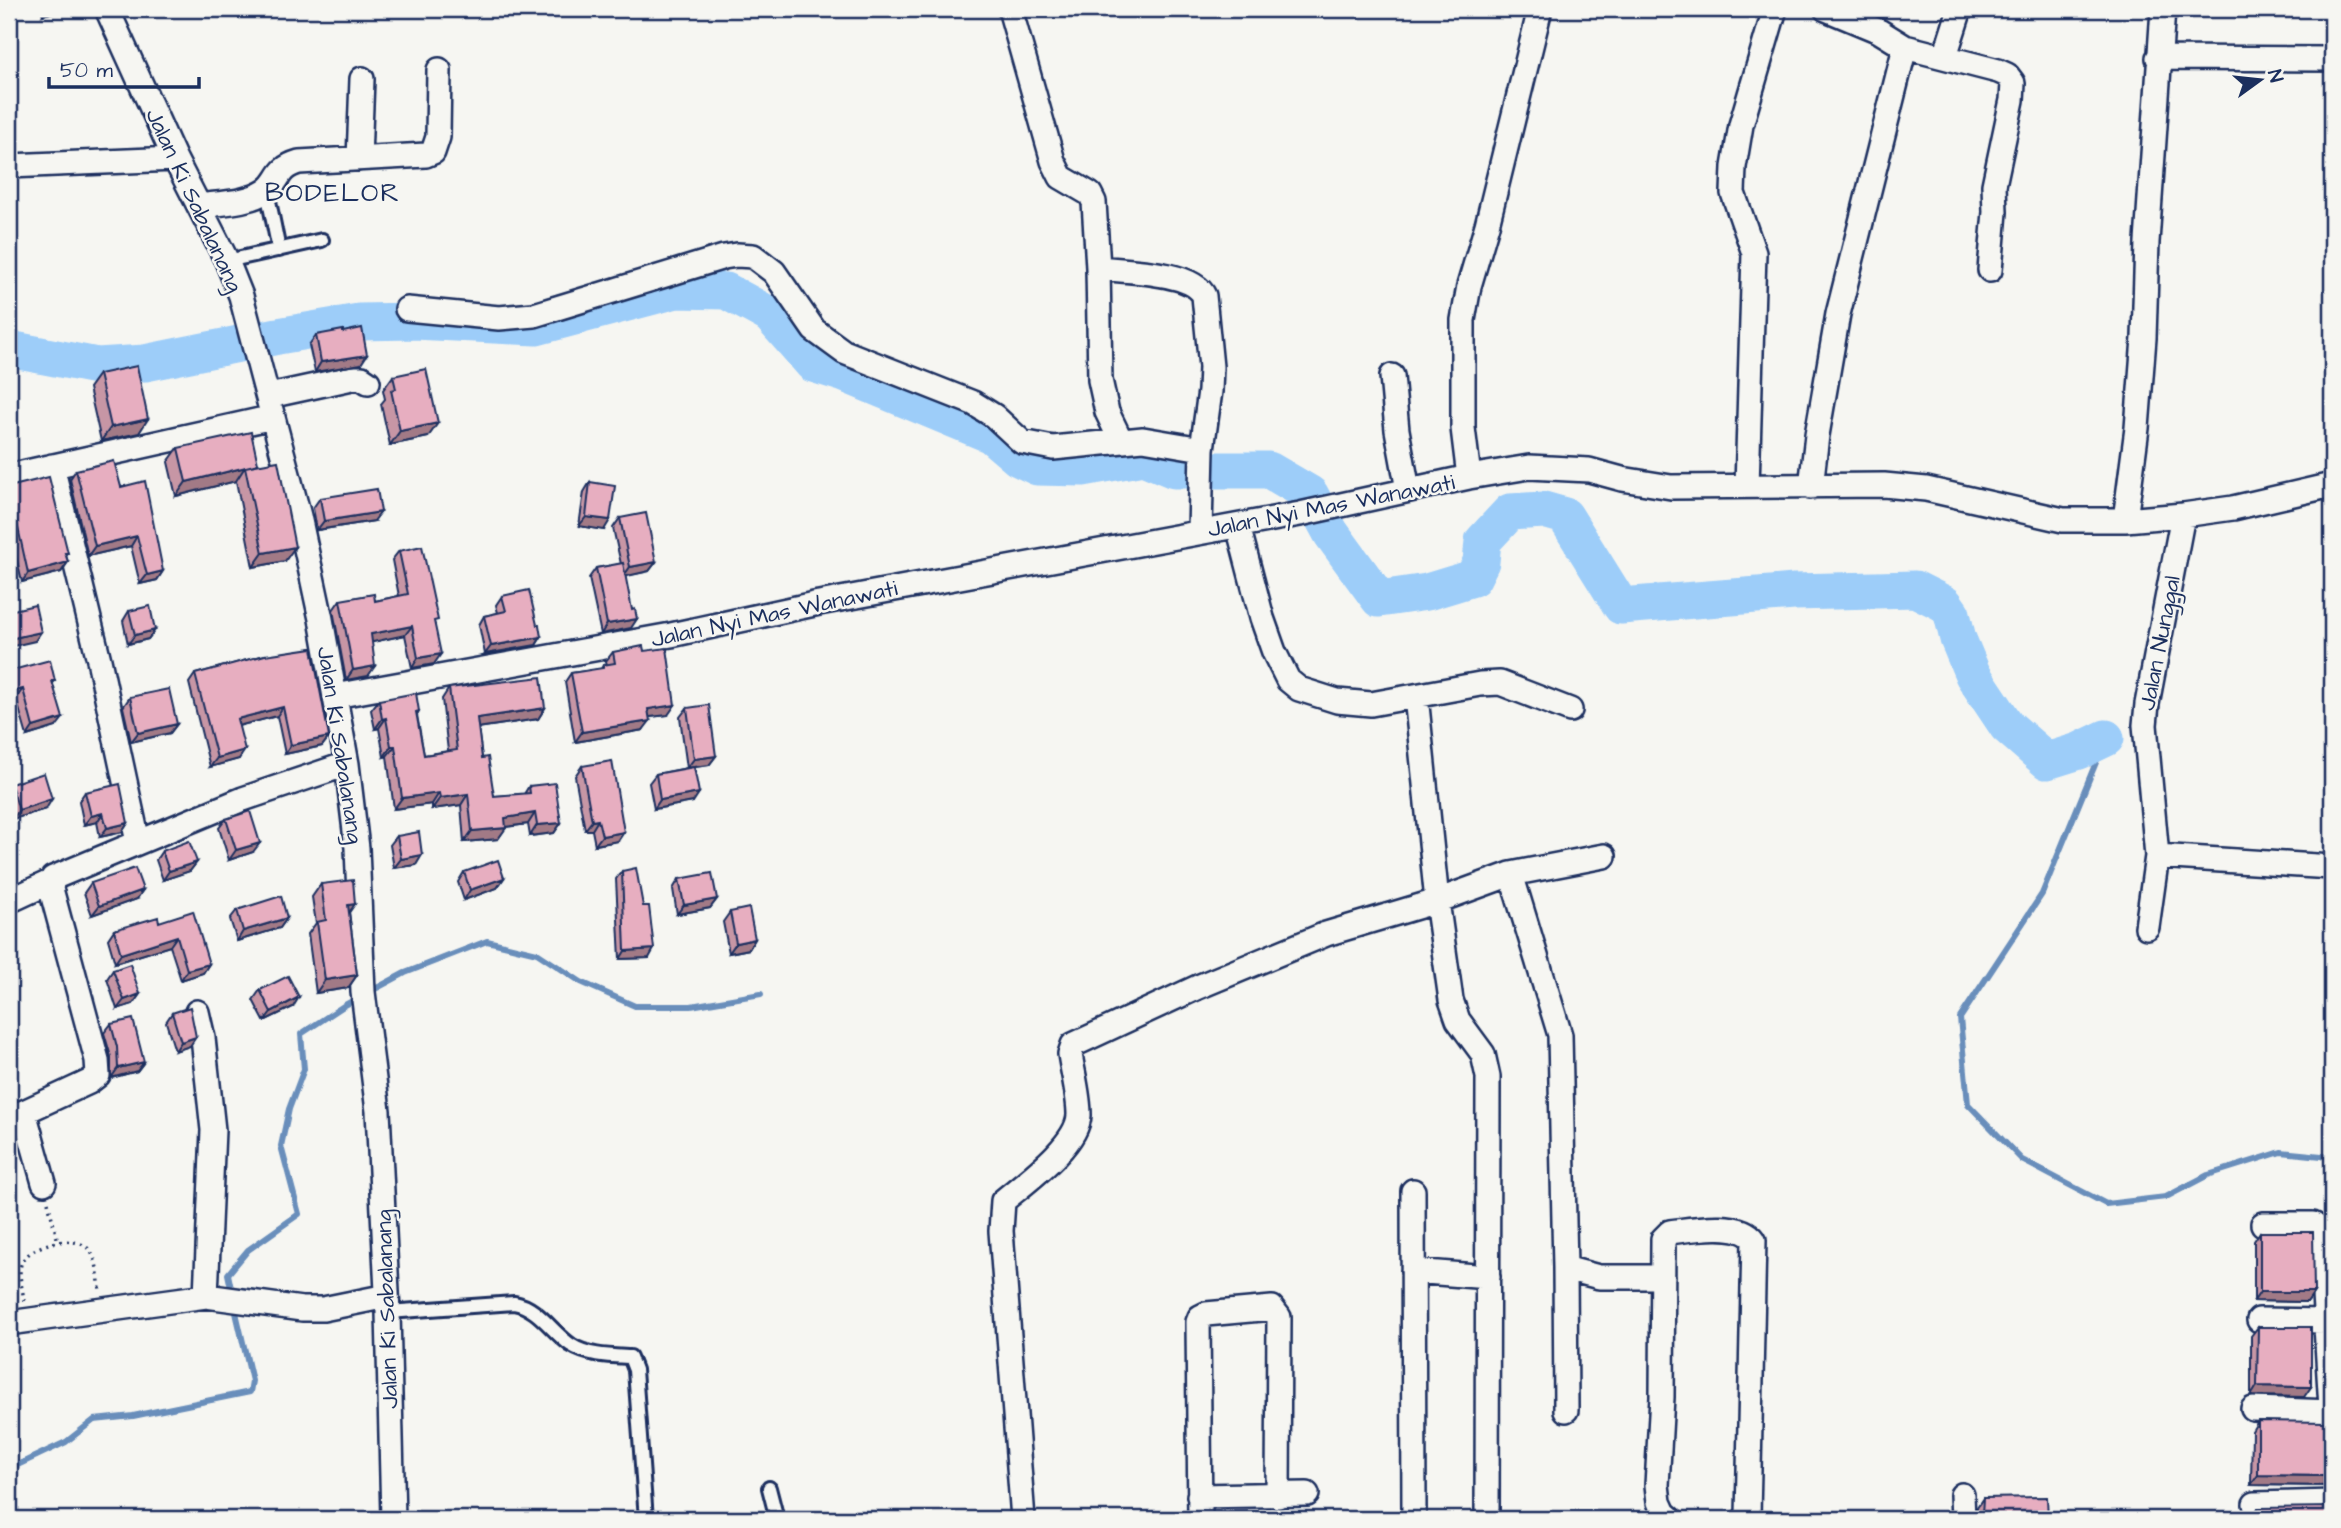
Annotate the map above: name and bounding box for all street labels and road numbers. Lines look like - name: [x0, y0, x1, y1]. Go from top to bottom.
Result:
- street label: Jalan Ki Sabalanang: [137, 103, 251, 298]
- street label: Jalan Nyi Mas Wanawati: [1205, 466, 1458, 547]
- street label: Jalan Nyi Mas Wanawati: [648, 572, 901, 657]
- street label: Jalan Nunggal: [2131, 573, 2190, 713]
- street label: Jalan Ki Sabalanang: [308, 644, 371, 846]
- street label: Jalan Ki Sabalanang: [368, 1209, 407, 1409]

